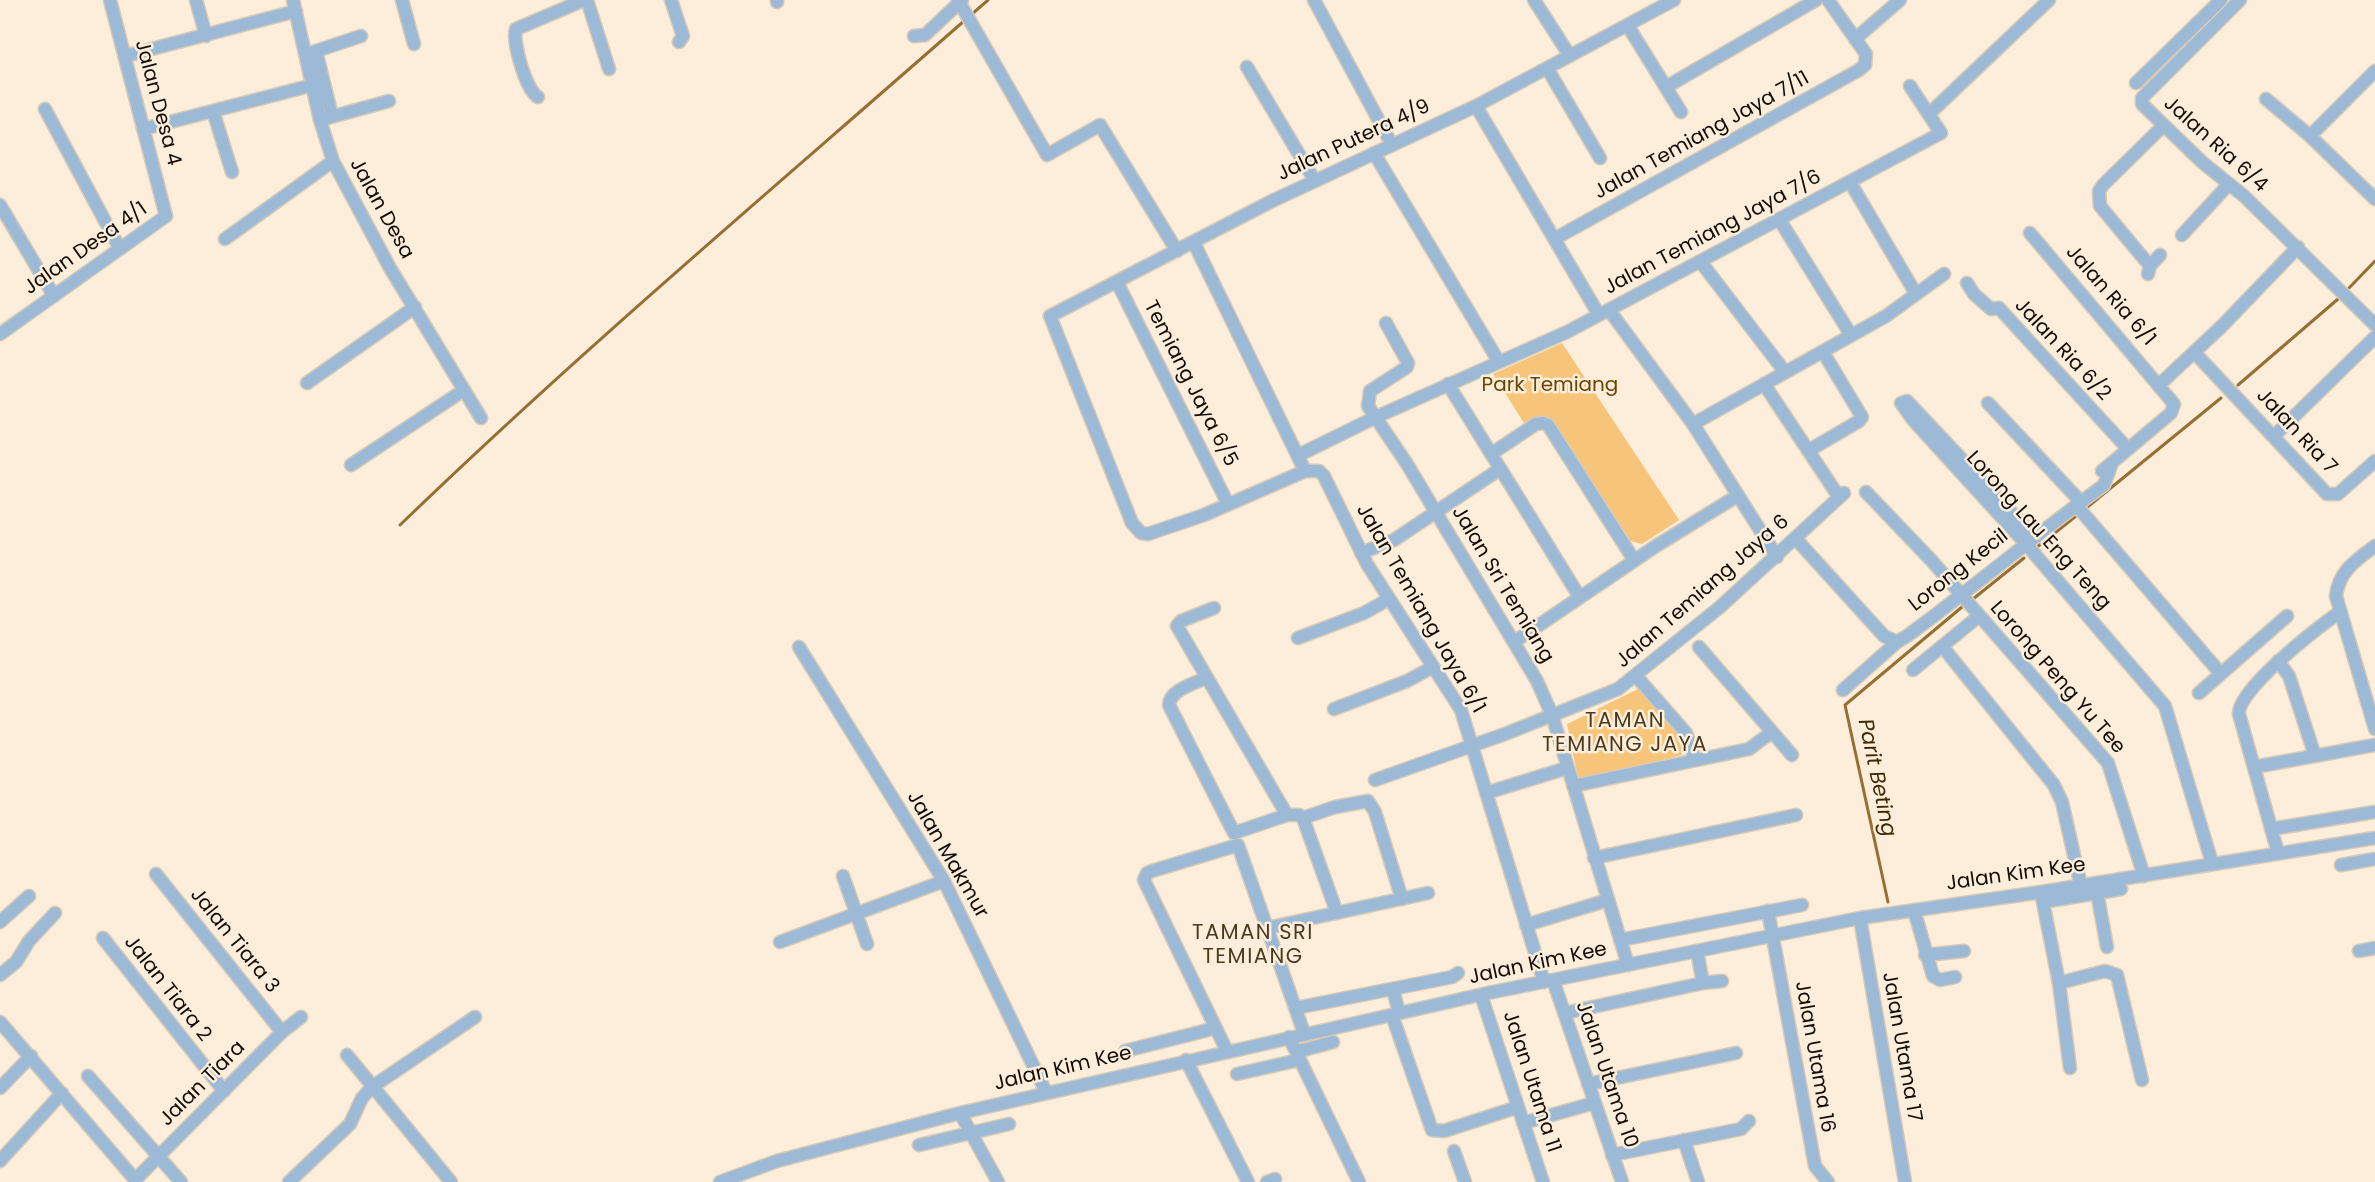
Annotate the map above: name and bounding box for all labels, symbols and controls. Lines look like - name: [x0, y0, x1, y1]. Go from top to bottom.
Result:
- street label: Jalan Desa 4: [129, 38, 185, 168]
- street label: Jalan Temiang Jaya 7/11: [1590, 67, 1814, 205]
- street label: Jalan Ria 6/4: [2158, 92, 2272, 198]
- street label: Jalan Putera 4/9: [1274, 95, 1434, 187]
- street label: Jalan Desa: [344, 155, 418, 263]
- street label: Jalan Temiang Jaya 7/6: [1601, 166, 1825, 300]
- street label: Jalan Desa 4/1: [20, 198, 152, 300]
- street label: Jalan Ria 6/1: [2060, 241, 2160, 351]
- street label: Jalan Ria 6/2: [2009, 294, 2115, 406]
- street label: Temiang Jaya 6/5: [1138, 297, 1242, 471]
- park label: Park Temiang: [1482, 374, 1618, 398]
- street label: Jalan Ria 7: [2251, 384, 2341, 480]
- street label: Lorong Lau Eng Teng: [1960, 447, 2116, 615]
- street label: Jalan Temiang Jaya 6/1: [1350, 500, 1490, 718]
- street label: Jalan Sri Temiang: [1446, 502, 1558, 668]
- street label: Jalan Temiang Jaya 6: [1612, 510, 1794, 674]
- street label: Lorong Kecil: [1904, 525, 2014, 617]
- street label: Lorong Peng Yu Tee: [1984, 597, 2130, 759]
- district label: TAMAN TEMIANG JAYA: [1542, 709, 1708, 759]
- water label: Parit Beting: [1851, 717, 1901, 839]
- street label: Jalan Makmur: [901, 787, 993, 923]
- street label: Jalan Kim Kee: [1945, 853, 2087, 897]
- street label: Jalan Tiara 3: [184, 884, 284, 998]
- district label: TAMAN SRI TEMIANG: [1192, 921, 1314, 971]
- street label: Jalan Tiara 2: [118, 931, 216, 1047]
- street label: Jalan Kim Kee: [1467, 938, 1609, 990]
- street label: Jalan Utama 17: [1876, 970, 1926, 1124]
- street label: Jalan Utama 16: [1789, 979, 1839, 1135]
- street label: Jalan Utama 10: [1570, 999, 1642, 1151]
- street label: Jalan Utama 11: [1497, 1008, 1565, 1156]
- street label: Jalan Tiara: [155, 1036, 251, 1132]
- street label: Jalan Kim Kee: [992, 1042, 1134, 1096]

